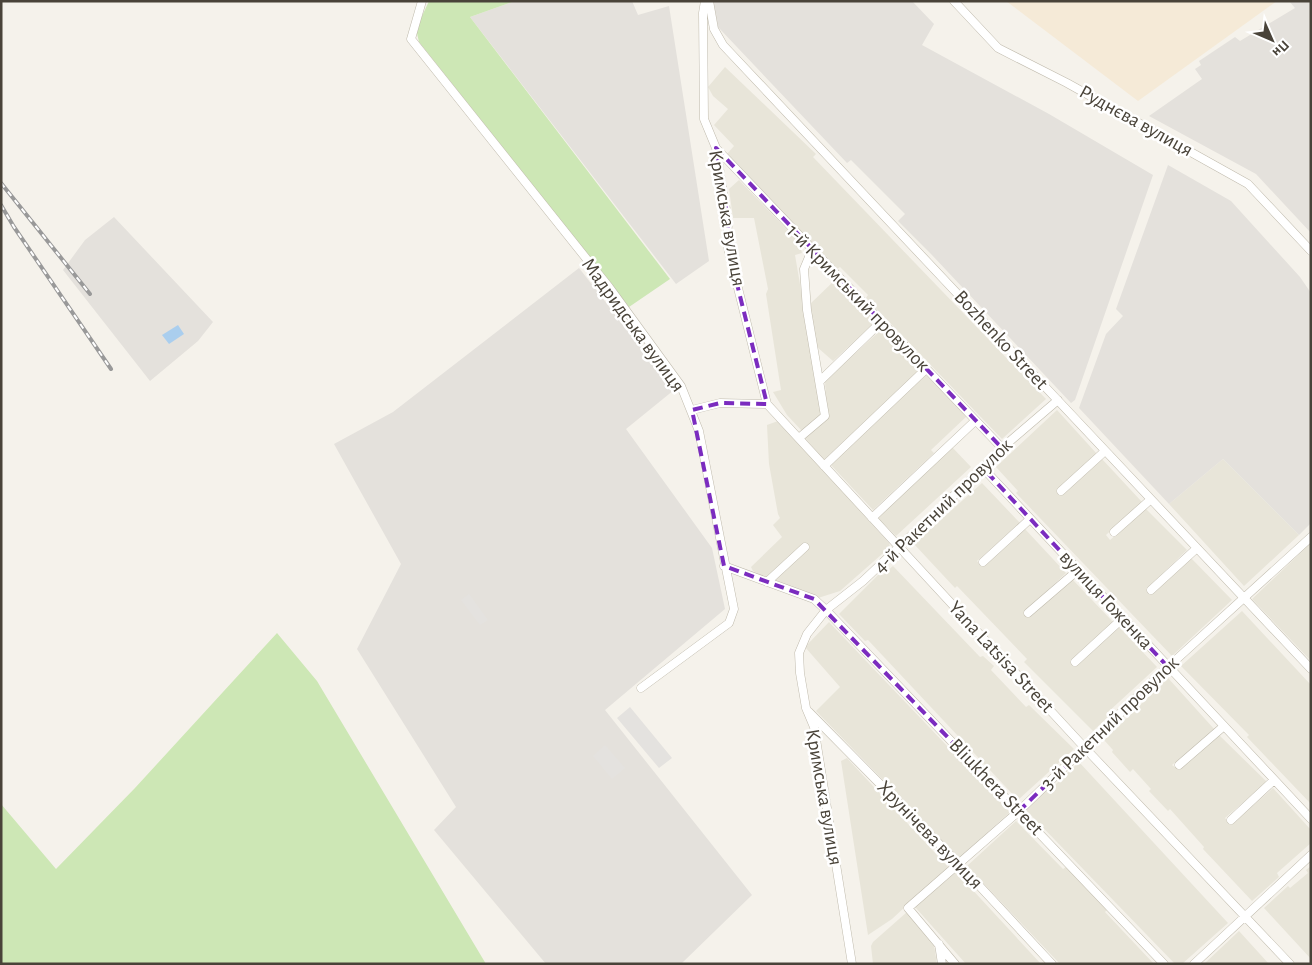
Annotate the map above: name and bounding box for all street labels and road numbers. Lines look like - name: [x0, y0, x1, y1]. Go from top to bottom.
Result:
- street label: Руднєва вулиця: [1076, 82, 1196, 160]
- street label: Кримська вулиця: [705, 148, 749, 288]
- street label: 1-й Кримський провулок: [783, 221, 933, 375]
- street label: Мадридська вулиця: [578, 254, 688, 396]
- street label: Bozhenko Street: [950, 287, 1052, 394]
- street label: 4-й Ракетний провулок: [870, 435, 1016, 577]
- street label: вулиця Гоженка: [1056, 547, 1156, 653]
- street label: Yana Latsisa Street: [944, 597, 1058, 717]
- street label: 3-й Ракетний провулок: [1037, 652, 1183, 794]
- street label: Кримська вулиця: [802, 727, 846, 867]
- street label: Bliukhera Street: [945, 735, 1047, 839]
- street label: Хрунічева вулиця: [873, 777, 987, 893]

